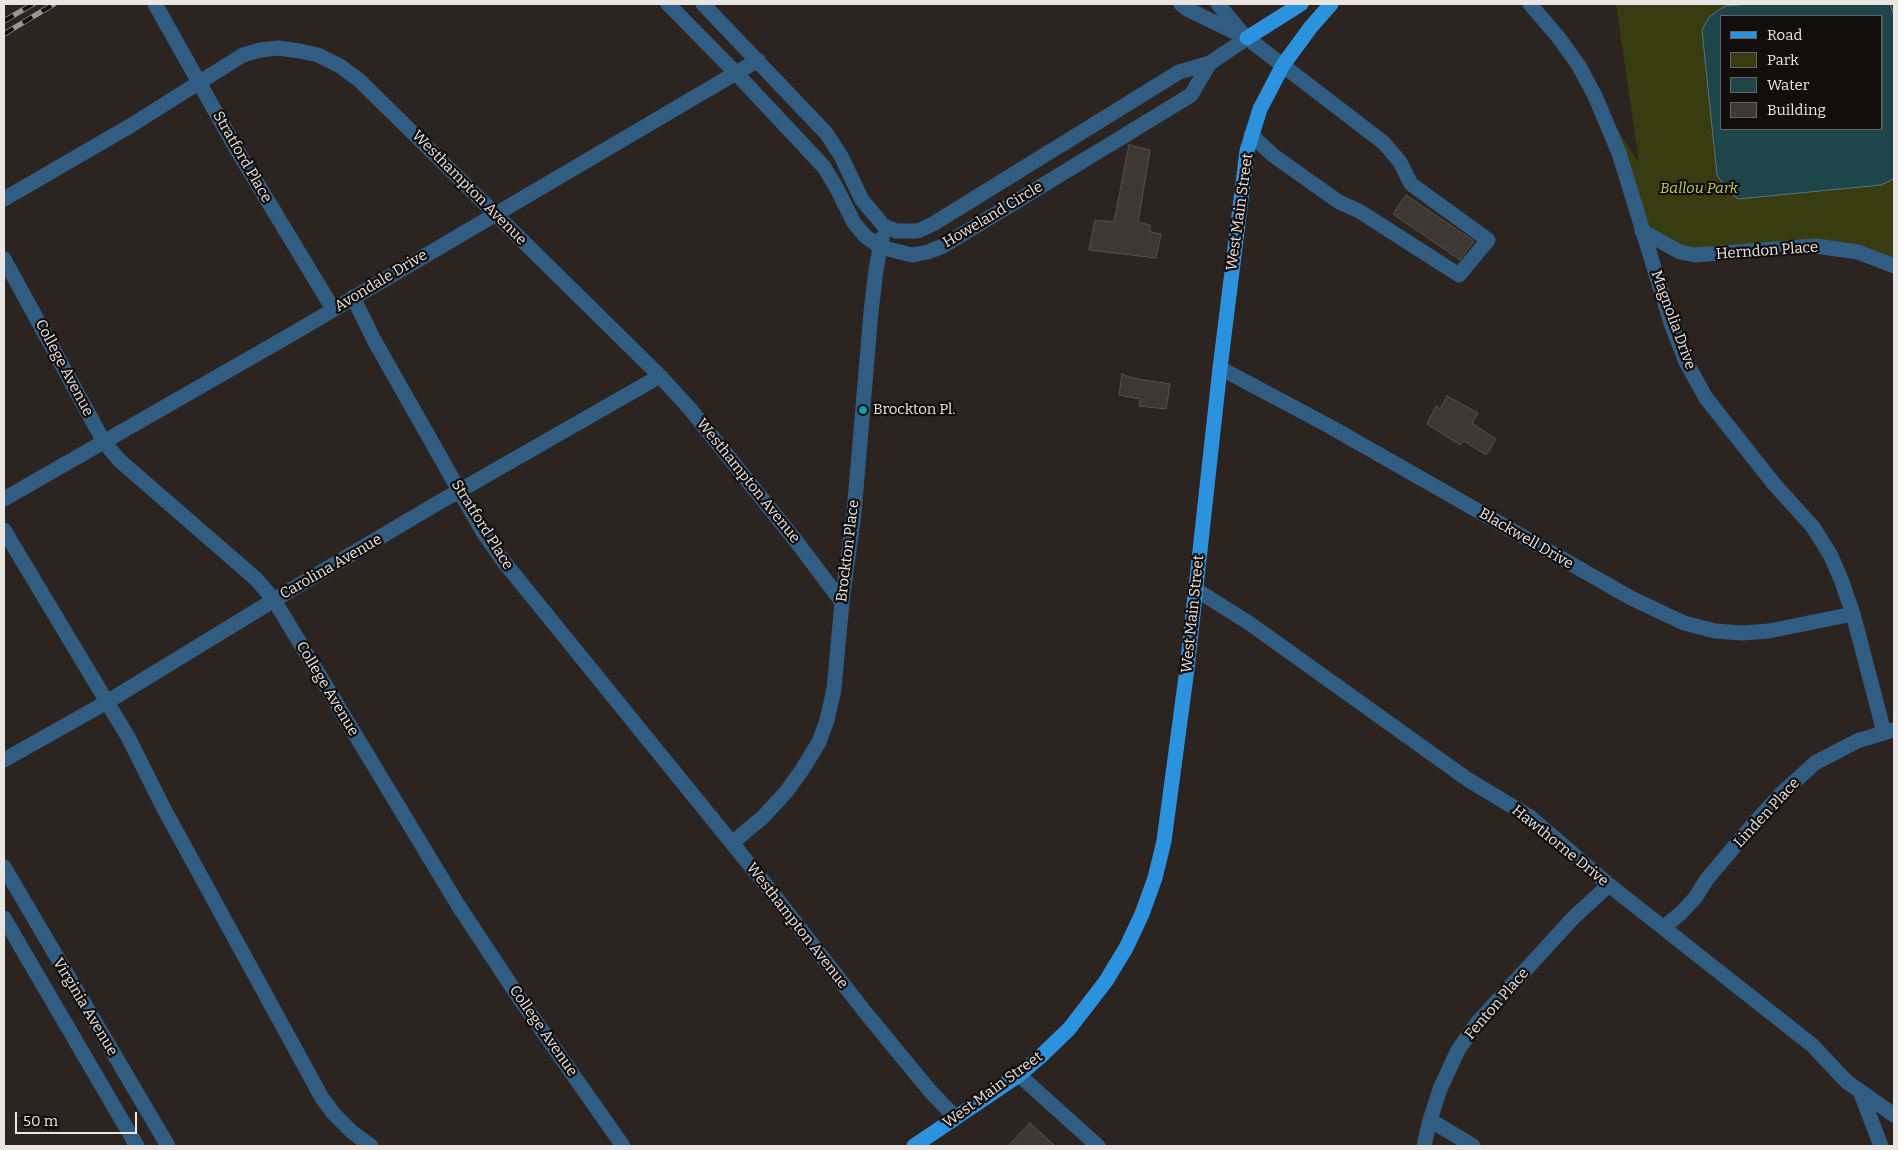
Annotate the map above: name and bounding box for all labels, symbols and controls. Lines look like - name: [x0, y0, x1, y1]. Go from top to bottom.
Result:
- legend: [1720, 15, 1883, 130]
- text: Road: [1767, 26, 1802, 44]
- text: Park: [1767, 51, 1799, 69]
- text: Water: [1767, 76, 1809, 94]
- text: Building: [1767, 101, 1826, 119]
- street label: Stratford Place: [209, 108, 275, 206]
- street label: Westhampton Avenue: [408, 127, 530, 249]
- street label: West Main Street: [1223, 152, 1257, 272]
- street label: Howeland Circle: [940, 178, 1046, 252]
- park label: Ballou Park: [1660, 180, 1738, 198]
- street label: Herndon Place: [1715, 238, 1819, 264]
- street label: Avondale Drive: [331, 246, 431, 316]
- street label: Magnolia Drive: [1647, 268, 1699, 372]
- street label: College Avenue: [31, 317, 97, 419]
- place label: Brockton Pl.: [873, 401, 956, 419]
- marker: Brockton Pl.: [857, 404, 869, 416]
- street label: Westhampton Avenue: [692, 415, 804, 547]
- street label: Stratford Place: [447, 477, 517, 573]
- street label: Brockton Place: [833, 499, 863, 603]
- street label: Blackwell Drive: [1476, 505, 1576, 573]
- street label: Carolina Avenue: [277, 531, 385, 603]
- street label: West Main Street: [1178, 554, 1208, 674]
- street label: College Avenue: [292, 639, 362, 739]
- street label: Linden Place: [1730, 775, 1804, 851]
- street label: Hawthorne Drive: [1508, 802, 1612, 890]
- street label: Westhampton Avenue: [742, 859, 852, 993]
- street label: Virginia Avenue: [49, 955, 121, 1059]
- street label: Fenton Place: [1461, 965, 1533, 1043]
- street label: College Avenue: [505, 982, 581, 1080]
- street label: West Main Street: [940, 1048, 1046, 1132]
- scale bar: [18, 1102, 140, 1134]
- text: 50 m: [23, 1112, 58, 1130]

